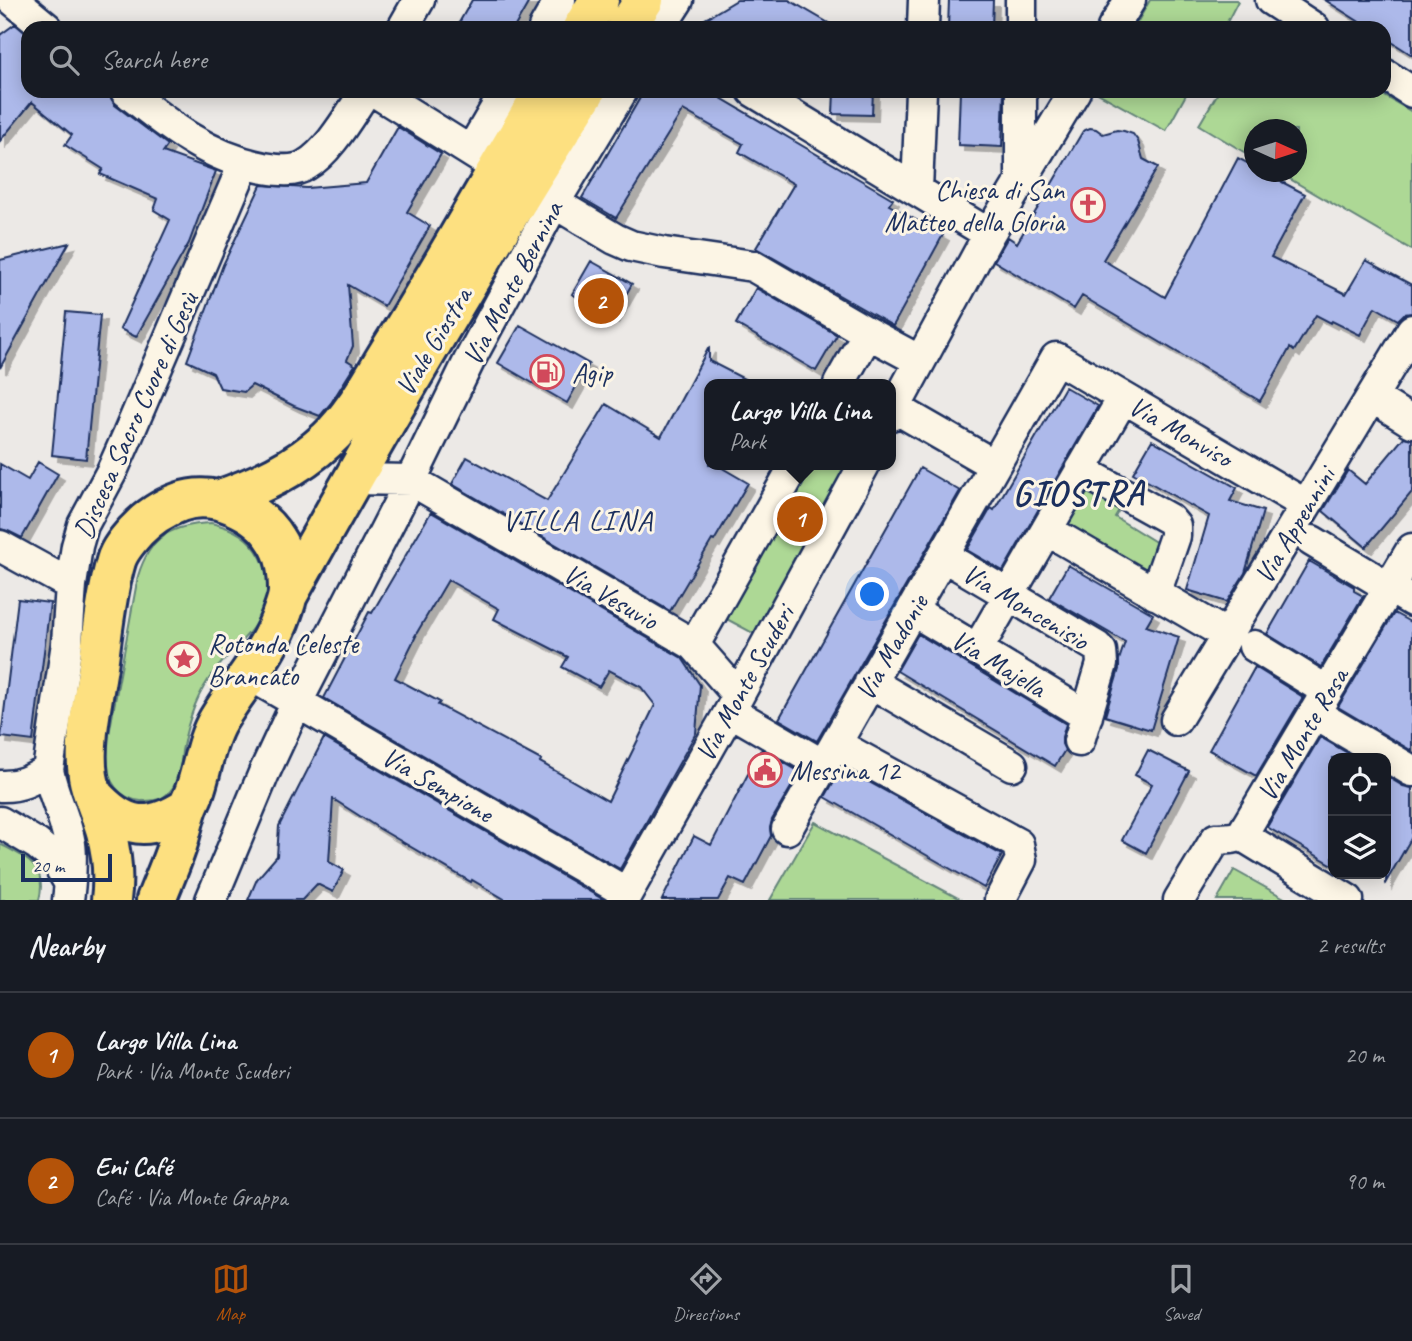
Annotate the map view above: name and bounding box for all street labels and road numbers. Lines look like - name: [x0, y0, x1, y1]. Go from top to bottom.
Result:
- street label: Via Monte Bernina: [455, 194, 571, 371]
- street label: Viale Giostra: [387, 279, 481, 402]
- street label: Discesa Sacro Cuore di Gesù: [65, 285, 206, 544]
- street label: Via Monviso: [1123, 388, 1241, 477]
- street label: Via Appennini: [1246, 457, 1345, 590]
- street label: Via Vesuvio: [557, 555, 666, 638]
- street label: Via Moncenisio: [956, 555, 1097, 659]
- street label: Via Madonie: [847, 586, 937, 706]
- street label: Via Monte Scuderi: [687, 596, 804, 767]
- street label: Via Majella: [945, 622, 1054, 706]
- street label: Via Monte Rosa: [1249, 659, 1357, 807]
- street label: Via Sempione: [376, 739, 501, 831]

